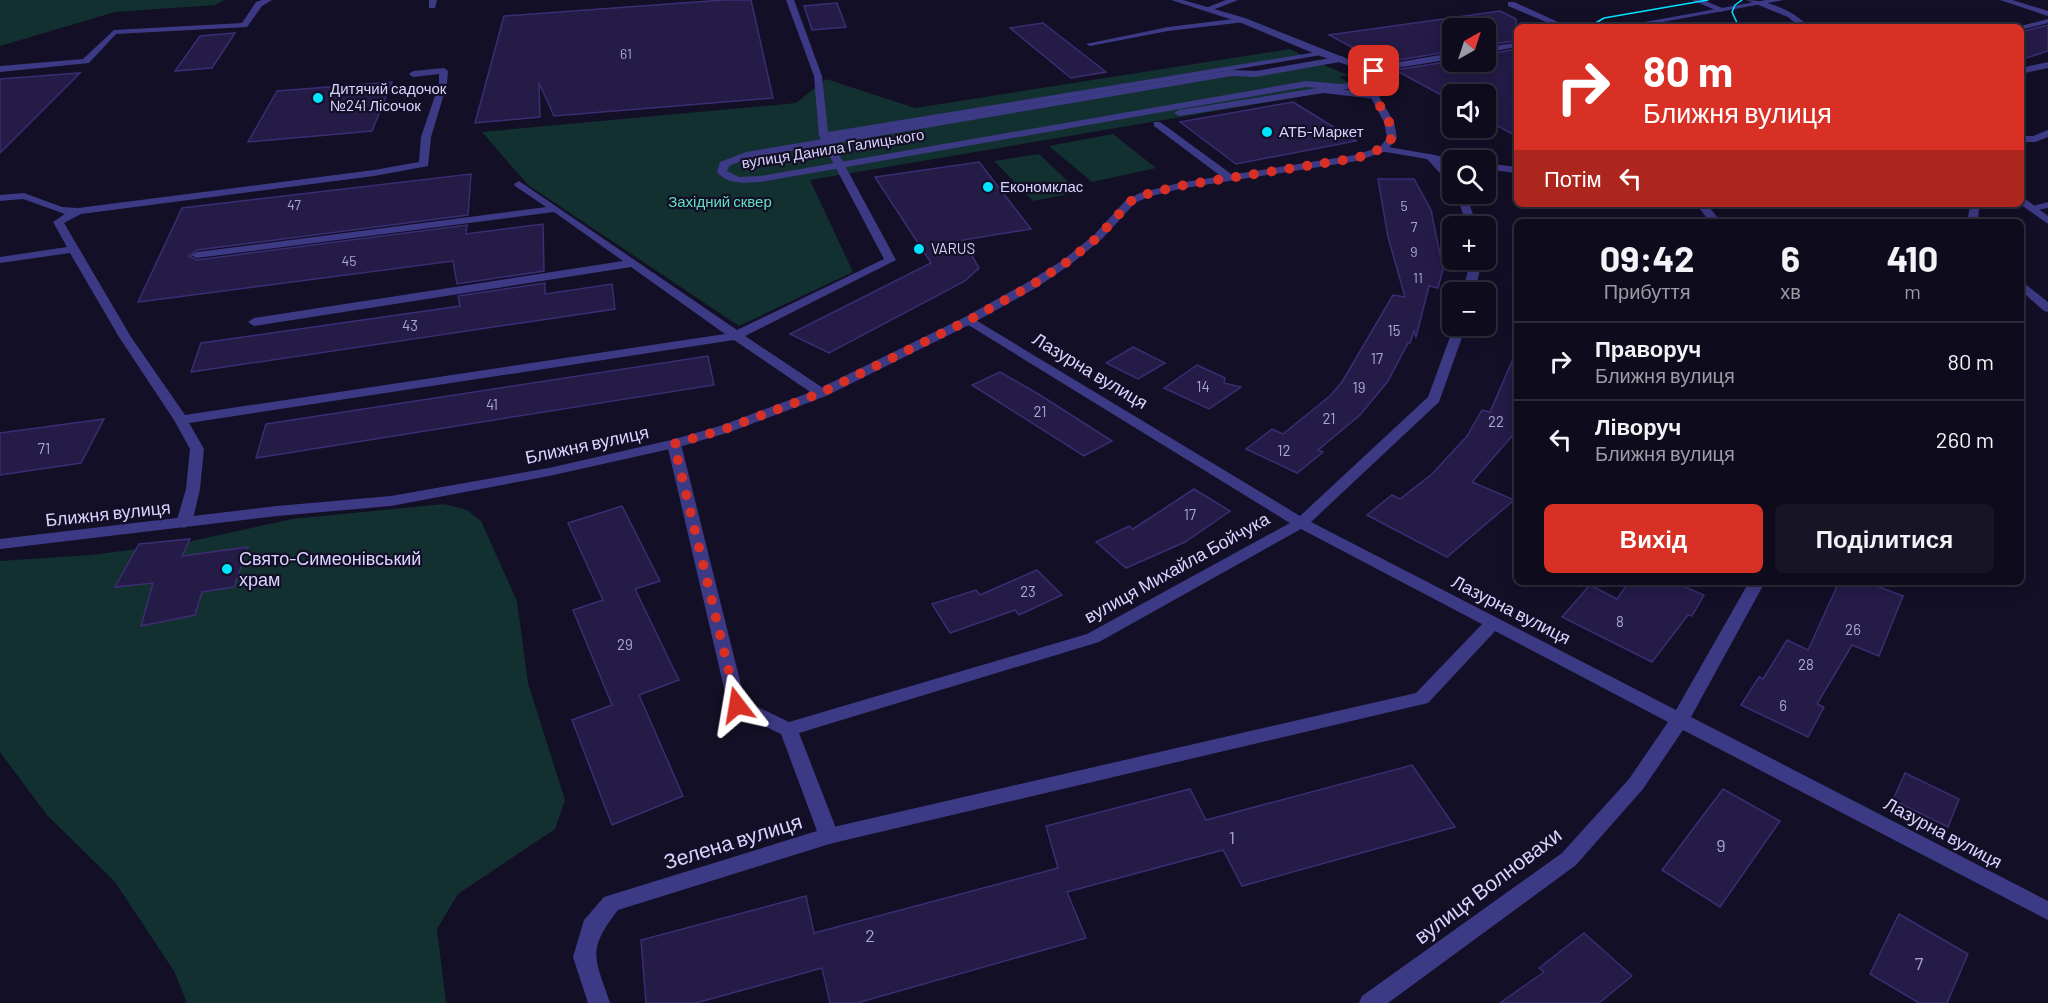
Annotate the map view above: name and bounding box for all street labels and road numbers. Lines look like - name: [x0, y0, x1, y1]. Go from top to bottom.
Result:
- street label: вулиця Данила Галицького: [740, 125, 925, 171]
- street label: Лазурна вулиця: [1029, 327, 1152, 413]
- street label: Ближня вулиця: [523, 420, 651, 468]
- street label: Ближня вулиця: [44, 495, 172, 531]
- street label: вулиця Михайла Бойчука: [1080, 506, 1274, 627]
- street label: Лазурна вулиця: [1448, 570, 1575, 649]
- street label: Лазурна вулиця: [1881, 792, 2006, 872]
- street label: Зелена вулиця: [660, 808, 805, 873]
- street label: вулиця Волновахи: [1409, 821, 1566, 948]

